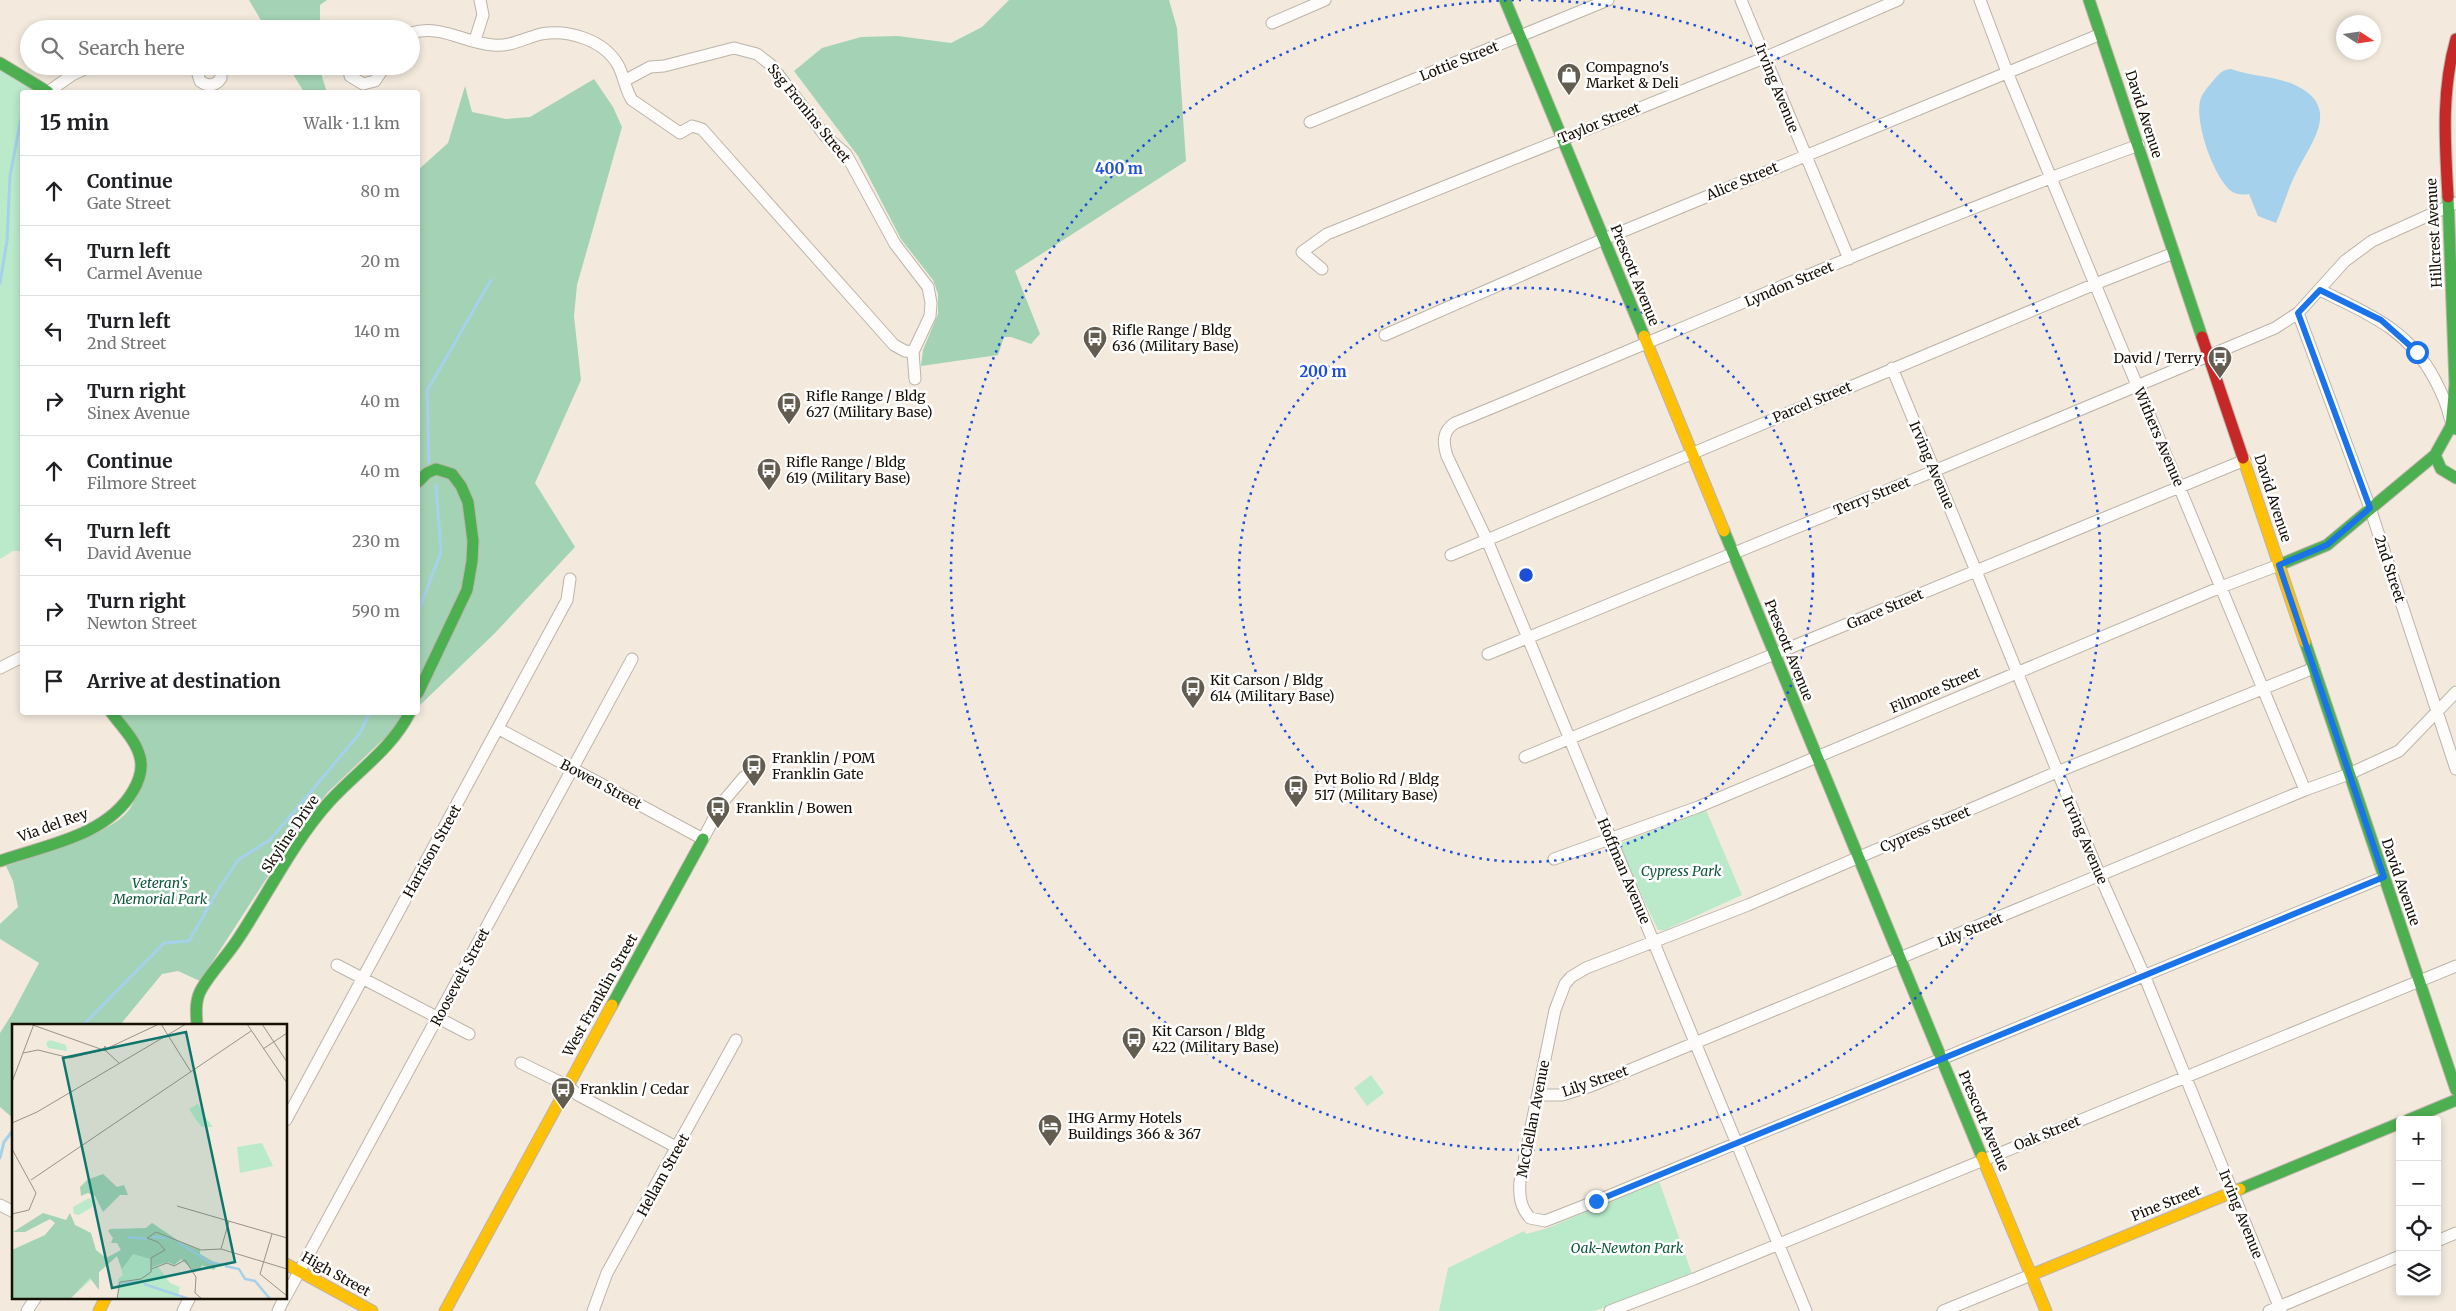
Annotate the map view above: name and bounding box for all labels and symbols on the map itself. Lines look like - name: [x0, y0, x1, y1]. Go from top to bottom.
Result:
- north arrow: [2336, 15, 2381, 60]
- street label: Lottie Street: [1417, 37, 1501, 85]
- street label: Irving Avenue: [1751, 41, 1803, 135]
- place label: Compagno's Market & Deli: [1586, 58, 1679, 92]
- street label: Ssg Fronins Street: [764, 60, 855, 167]
- shop icon: Compagno's Market & Deli: [1556, 62, 1582, 96]
- street label: David Avenue: [2121, 68, 2167, 160]
- street label: Taylor Street: [1555, 98, 1643, 148]
- street label: Alice Street: [1702, 158, 1781, 205]
- text: 400 m: [1095, 159, 1143, 178]
- street label: Hillcrest Avenue: [2422, 178, 2446, 288]
- street label: Prescott Avenue: [1606, 222, 1664, 328]
- street label: Lyndon Street: [1742, 257, 1837, 311]
- place label: Rifle Range / Bldg 636 (Military Base): [1112, 321, 1239, 355]
- bus stop icon: Rifle Range / Bldg 636 (Military Base): [1082, 325, 1108, 359]
- route start: [2406, 341, 2429, 364]
- bus stop icon: David / Terry: [2207, 345, 2233, 379]
- place label: David / Terry: [2114, 349, 2203, 367]
- text: 200 m: [1299, 362, 1347, 381]
- street label: Parcel Street: [1770, 377, 1855, 427]
- street label: Withers Avenue: [2130, 384, 2188, 489]
- place label: Rifle Range / Bldg 627 (Military Base): [806, 387, 933, 421]
- bus stop icon: Rifle Range / Bldg 627 (Military Base): [776, 391, 802, 425]
- street label: Irving Avenue: [1905, 418, 1959, 512]
- street label: David Avenue: [2250, 452, 2296, 544]
- place label: Rifle Range / Bldg 619 (Military Base): [786, 453, 910, 487]
- bus stop icon: Rifle Range / Bldg 619 (Military Base): [756, 457, 782, 491]
- street label: Terry Street: [1831, 472, 1913, 520]
- street label: 2nd Street: [2371, 533, 2409, 605]
- centre of rings: [1517, 566, 1535, 584]
- street label: Grace Street: [1844, 585, 1926, 633]
- street label: Prescott Avenue: [1760, 597, 1818, 703]
- street label: Filmore Street: [1887, 663, 1983, 717]
- place label: Kit Carson / Bldg 614 (Military Base): [1210, 671, 1335, 705]
- bus stop icon: Kit Carson / Bldg 614 (Military Base): [1180, 675, 1206, 709]
- place label: Franklin / POM Franklin Gate: [772, 749, 875, 783]
- bus stop icon: Franklin / POM Franklin Gate: [741, 753, 767, 787]
- street label: Bowen Street: [557, 755, 645, 813]
- place label: Pvt Bolio Rd / Bldg 517 (Military Base): [1314, 770, 1440, 804]
- bus stop icon: Pvt Bolio Rd / Bldg 517 (Military Base): [1283, 774, 1309, 808]
- street label: Skyline Drive: [257, 792, 323, 876]
- street label: Irving Avenue: [2058, 793, 2112, 887]
- bus stop icon: Franklin / Bowen: [705, 795, 731, 829]
- place label: Franklin / Bowen: [736, 799, 853, 817]
- street label: Harrison Street: [399, 801, 465, 901]
- street label: Cypress Street: [1877, 802, 1973, 856]
- street label: Via del Rey: [15, 804, 91, 846]
- street label: Hoffman Avenue: [1594, 815, 1654, 927]
- street label: David Avenue: [2378, 836, 2424, 928]
- park label: Cypress Park: [1641, 862, 1722, 880]
- park label: Veteran's Memorial Park: [112, 874, 208, 908]
- street label: Lily Street: [1935, 909, 2006, 951]
- street label: Roosevelt Street: [427, 924, 494, 1029]
- street label: West Franklin Street: [558, 930, 642, 1061]
- place label: Kit Carson / Bldg 422 (Military Base): [1152, 1022, 1279, 1056]
- inset map: [12, 1024, 288, 1298]
- bus stop icon: Kit Carson / Bldg 422 (Military Base): [1121, 1026, 1147, 1060]
- street label: McClellan Avenue: [1513, 1059, 1553, 1179]
- street label: Lily Street: [1560, 1061, 1631, 1101]
- street label: Prescott Avenue: [1955, 1068, 2013, 1174]
- bus stop icon: Franklin / Cedar: [550, 1076, 576, 1110]
- place label: Franklin / Cedar: [580, 1080, 689, 1098]
- place label: IHG Army Hotels Buildings 366 & 367: [1068, 1109, 1201, 1143]
- street label: Oak Street: [2011, 1111, 2083, 1154]
- hotel icon: IHG Army Hotels Buildings 366 & 367: [1037, 1113, 1063, 1147]
- street label: Hellam Street: [633, 1130, 693, 1219]
- street label: Irving Avenue: [2215, 1167, 2267, 1261]
- street label: Pine Street: [2129, 1181, 2204, 1225]
- route end: [1585, 1190, 1608, 1213]
- park label: Oak-Newton Park: [1571, 1239, 1684, 1257]
- street label: High Street: [298, 1248, 374, 1301]

